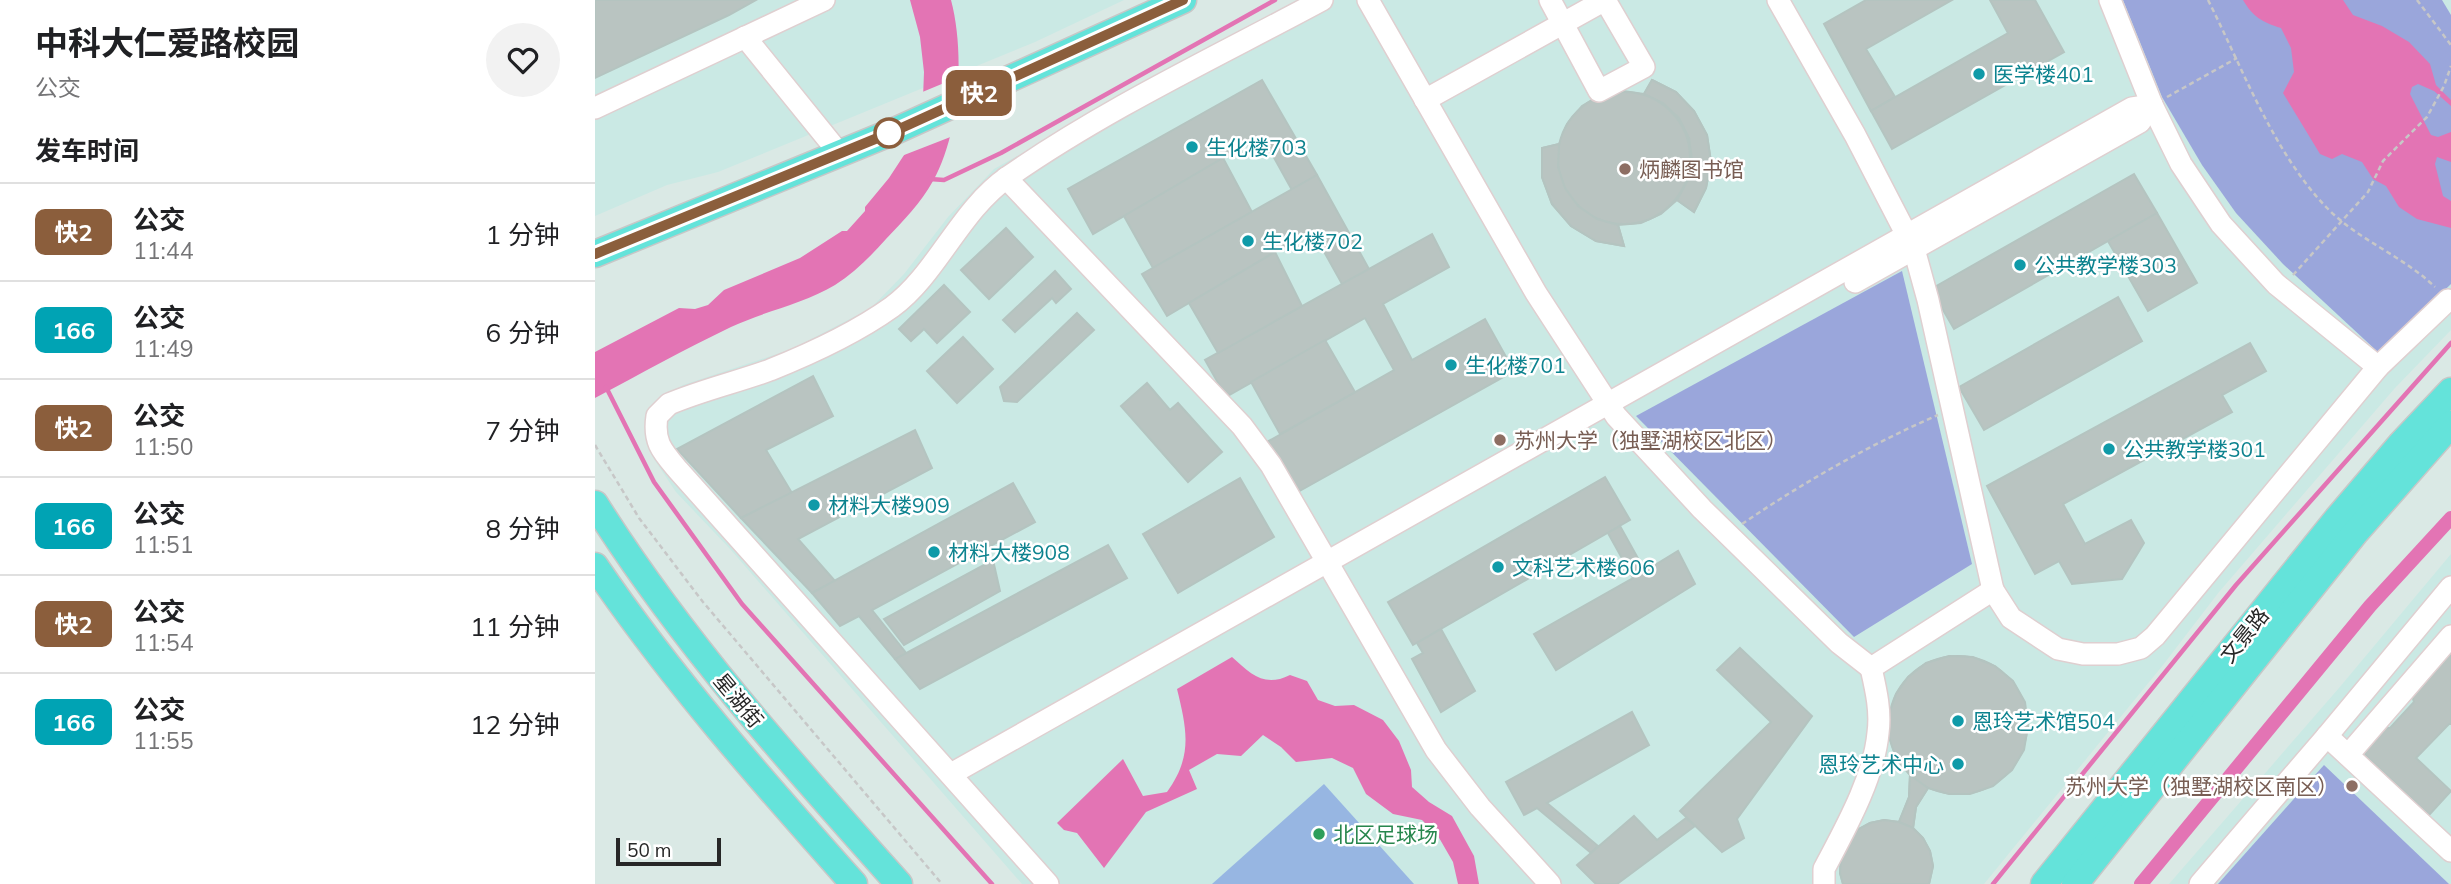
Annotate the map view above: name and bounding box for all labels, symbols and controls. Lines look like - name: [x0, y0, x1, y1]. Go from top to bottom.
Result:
- text: 中科大仁爱路校园: [35, 22, 299, 63]
- button: heart: [486, 23, 560, 97]
- place label: 医学楼401: [1993, 61, 2094, 87]
- marker: 医学楼401: [1971, 66, 1987, 82]
- line badge: 快2: [947, 70, 1011, 116]
- text: 公交: [35, 73, 81, 102]
- text: 快2: [960, 78, 998, 108]
- unlabelled marker: [874, 118, 904, 148]
- text: 发车时间: [35, 134, 139, 167]
- place label: 生化楼703: [1206, 134, 1307, 160]
- marker: 生化楼703: [1184, 139, 1200, 155]
- place label: 炳麟图书馆: [1639, 156, 1744, 182]
- marker: 炳麟图书馆: [1617, 161, 1633, 177]
- text: 公交: [133, 203, 185, 236]
- text: 快2: [54, 217, 93, 247]
- text: 1 分钟: [486, 218, 560, 251]
- place label: 生化楼702: [1262, 228, 1363, 254]
- marker: 生化楼702: [1240, 233, 1256, 249]
- text: 11:44: [133, 236, 193, 265]
- place label: 公共教学楼303: [2034, 252, 2177, 278]
- marker: 公共教学楼303: [2012, 257, 2028, 273]
- text: 公交: [133, 301, 185, 334]
- text: 166: [52, 315, 95, 345]
- text: 6 分钟: [486, 316, 560, 349]
- text: 11:49: [133, 334, 193, 363]
- place label: 生化楼701: [1465, 352, 1566, 378]
- marker: 生化楼701: [1443, 357, 1459, 373]
- text: 公交: [133, 399, 185, 432]
- text: 快2: [54, 413, 93, 443]
- text: 7 分钟: [486, 414, 560, 447]
- place label: 苏州大学（独墅湖校区北区）: [1514, 427, 1787, 453]
- text: 11:50: [133, 432, 193, 461]
- marker: 苏州大学（独墅湖校区北区）: [1492, 432, 1508, 448]
- place label: 公共教学楼301: [2123, 436, 2266, 462]
- marker: 公共教学楼301: [2101, 441, 2117, 457]
- place label: 材料大楼909: [828, 492, 950, 518]
- text: 公交: [133, 497, 185, 530]
- marker: 材料大楼909: [806, 497, 822, 513]
- text: 166: [52, 511, 95, 541]
- text: 8 分钟: [486, 512, 560, 545]
- text: 11:51: [133, 530, 193, 559]
- place label: 材料大楼908: [948, 539, 1070, 565]
- marker: 材料大楼908: [926, 544, 942, 560]
- place label: 文科艺术楼606: [1512, 554, 1655, 580]
- marker: 文科艺术楼606: [1490, 559, 1506, 575]
- text: 公交: [133, 595, 185, 628]
- street label: 文景路: [2214, 602, 2274, 668]
- text: 快2: [54, 609, 93, 639]
- text: 11 分钟: [470, 610, 560, 643]
- text: 11:54: [133, 628, 193, 657]
- street label: 星湖街: [709, 668, 769, 732]
- text: 公交: [133, 693, 185, 726]
- text: 166: [52, 707, 95, 737]
- text: 12 分钟: [470, 708, 560, 741]
- place label: 恩玲艺术馆504: [1972, 708, 2115, 734]
- marker: 恩玲艺术馆504: [1950, 713, 1966, 729]
- text: 11:55: [133, 726, 193, 755]
- place label: 恩玲艺术中心: [1818, 751, 1944, 777]
- marker: 恩玲艺术中心: [1950, 756, 1966, 772]
- place label: 苏州大学（独墅湖校区南区）: [2065, 773, 2338, 799]
- marker: 苏州大学（独墅湖校区南区）: [2344, 778, 2360, 794]
- place label: 北区足球场: [1333, 821, 1438, 847]
- marker: 北区足球场: [1311, 826, 1327, 842]
- scale bar: [616, 835, 721, 867]
- text: 50 m: [627, 838, 671, 862]

